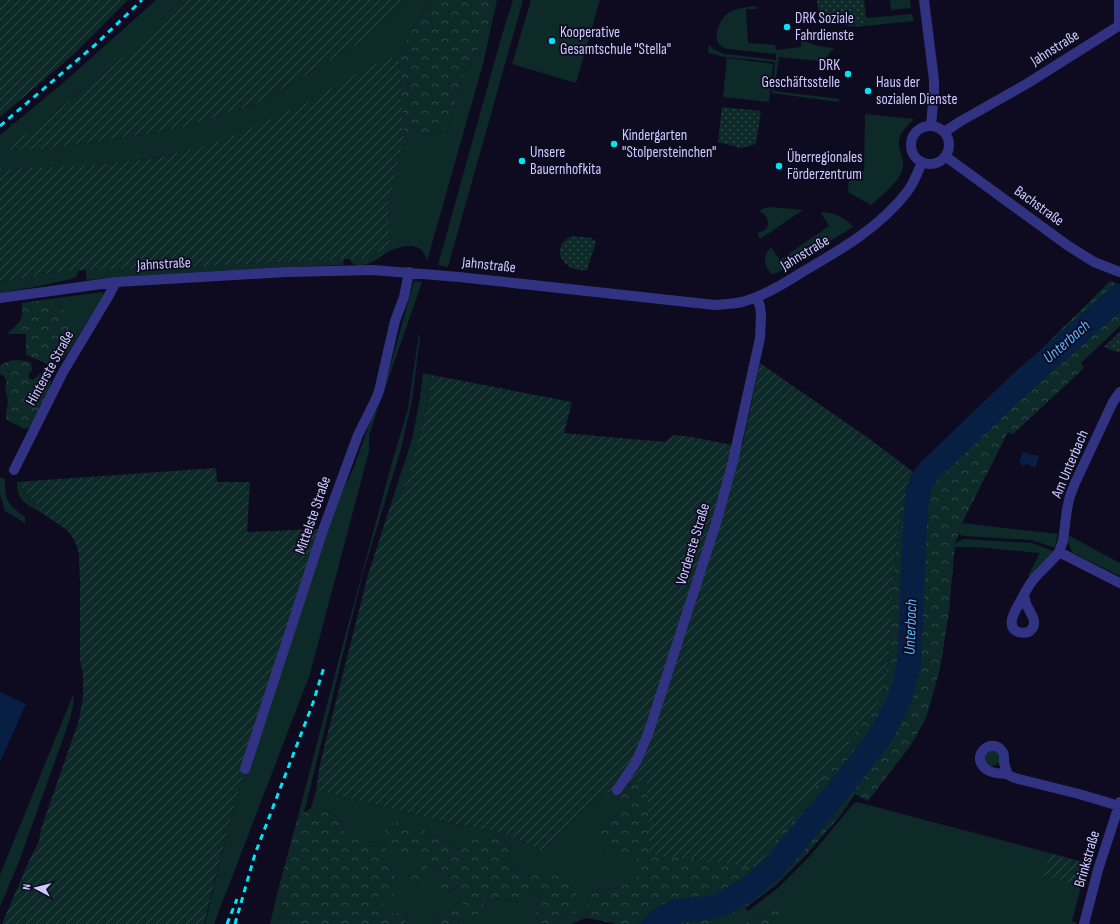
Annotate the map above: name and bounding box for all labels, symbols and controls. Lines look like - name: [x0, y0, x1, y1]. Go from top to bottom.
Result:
- place label: DRK Soziale Fahrdienste: [795, 9, 854, 45]
- marker: DRK Soziale Fahrdienste: [782, 22, 792, 32]
- place label: Kooperative Gesamtschule "Stella": [560, 23, 671, 59]
- street label: Jahnstraße: [1026, 26, 1083, 71]
- marker: Kooperative Gesamtschule "Stella": [547, 36, 557, 46]
- place label: DRK Geschäftsstelle: [761, 56, 840, 92]
- marker: DRK Geschäftsstelle: [843, 69, 853, 79]
- place label: Haus der sozialen Dienste: [876, 73, 958, 109]
- marker: Haus der sozialen Dienste: [863, 86, 873, 96]
- place label: Kindergarten "Stolpersteinchen": [622, 126, 716, 162]
- marker: Kindergarten "Stolpersteinchen": [609, 139, 619, 149]
- place label: Unsere Bauernhofkita: [530, 143, 601, 179]
- place label: Überregionales Förderzentrum: [787, 148, 862, 184]
- marker: Unsere Bauernhofkita: [517, 156, 527, 166]
- marker: Überregionales Förderzentrum: [774, 161, 784, 171]
- street label: Bachstraße: [1010, 182, 1068, 230]
- street label: Jahnstraße: [776, 231, 833, 276]
- street label: Jahnstraße: [136, 253, 191, 275]
- street label: Jahnstraße: [460, 253, 517, 277]
- water label: Unterbach: [1040, 316, 1095, 367]
- street label: Hinterste Straße: [22, 327, 78, 409]
- street label: Am Unterbach: [1047, 427, 1093, 502]
- street label: Mittelste Straße: [291, 474, 335, 556]
- street label: Vorderste Straße: [672, 501, 714, 587]
- water label: Unterbach: [901, 598, 921, 655]
- street label: Brinkstraße: [1070, 829, 1104, 889]
- north arrow: [16, 868, 56, 908]
- text: N: [20, 883, 33, 891]

